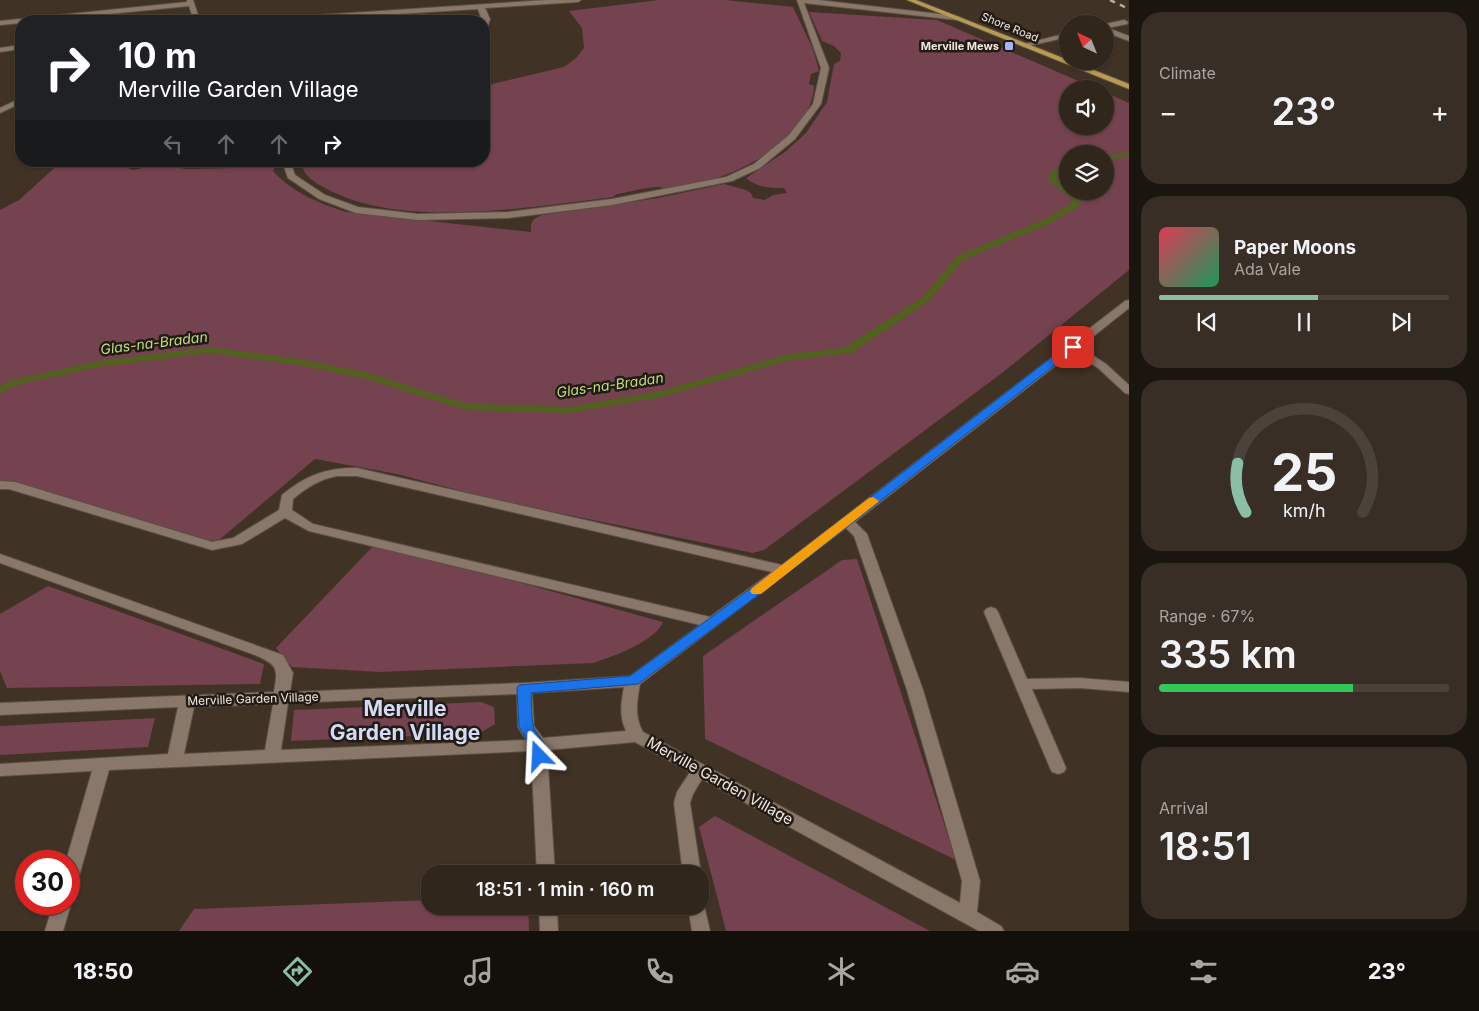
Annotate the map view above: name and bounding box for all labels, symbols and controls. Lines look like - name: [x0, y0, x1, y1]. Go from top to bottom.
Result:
- street label: Shore Road: [979, 9, 1041, 45]
- north arrow: [1059, 15, 1114, 70]
- map controls: [1059, 15, 1114, 200]
- text: 10 m: [118, 34, 197, 76]
- icon: right: [35, 35, 100, 100]
- place label: Merville Mews: [921, 39, 999, 53]
- marker: Merville Mews: [1003, 40, 1015, 52]
- text: Climate: [1159, 63, 1216, 83]
- text: Merville Garden Village: [118, 76, 359, 102]
- button: sound: [1059, 80, 1114, 135]
- text: 23°: [1272, 88, 1336, 134]
- text: −: [1159, 95, 1178, 129]
- text: +: [1430, 95, 1449, 129]
- icon: left: [159, 130, 187, 158]
- icon: ahead: [212, 130, 240, 158]
- icon: ahead: [265, 130, 293, 158]
- icon: right: [318, 130, 346, 158]
- button: layers: [1059, 145, 1114, 200]
- text: Paper Moons: [1234, 236, 1356, 259]
- text: Ada Vale: [1234, 259, 1301, 279]
- icon: previous: [1193, 308, 1221, 336]
- icon: pause: [1290, 308, 1318, 336]
- icon: next: [1387, 308, 1415, 336]
- pin: [1052, 326, 1094, 368]
- water label: Glas-na-Bradan: [99, 327, 208, 358]
- icon: arrive: [1059, 333, 1087, 361]
- water label: Glas-na-Bradan: [555, 369, 665, 400]
- text: 25: [1271, 441, 1337, 504]
- text: km/h: [1283, 500, 1325, 521]
- text: Range · 67%: [1159, 606, 1255, 626]
- text: 335 km: [1159, 631, 1297, 677]
- street label: Merville Garden Village: [187, 689, 319, 708]
- district label: Merville Garden Village: [330, 696, 480, 745]
- position arrow: [512, 729, 564, 781]
- street label: Merville Garden Village: [644, 732, 797, 829]
- text: Arrival: [1159, 798, 1208, 818]
- text: 18:51: [1159, 823, 1251, 869]
- speed limit sign: 30: [15, 850, 80, 915]
- text: 18:51 · 1 min · 160 m: [476, 878, 654, 901]
- icon: directions: [280, 954, 315, 989]
- icon: music: [461, 954, 496, 989]
- icon: phone: [642, 954, 677, 989]
- icon: climate: [824, 954, 859, 989]
- icon: car: [1005, 954, 1040, 989]
- icon: filters: [1186, 954, 1221, 989]
- text: 18:50: [73, 958, 133, 984]
- text: 23°: [1368, 958, 1406, 984]

